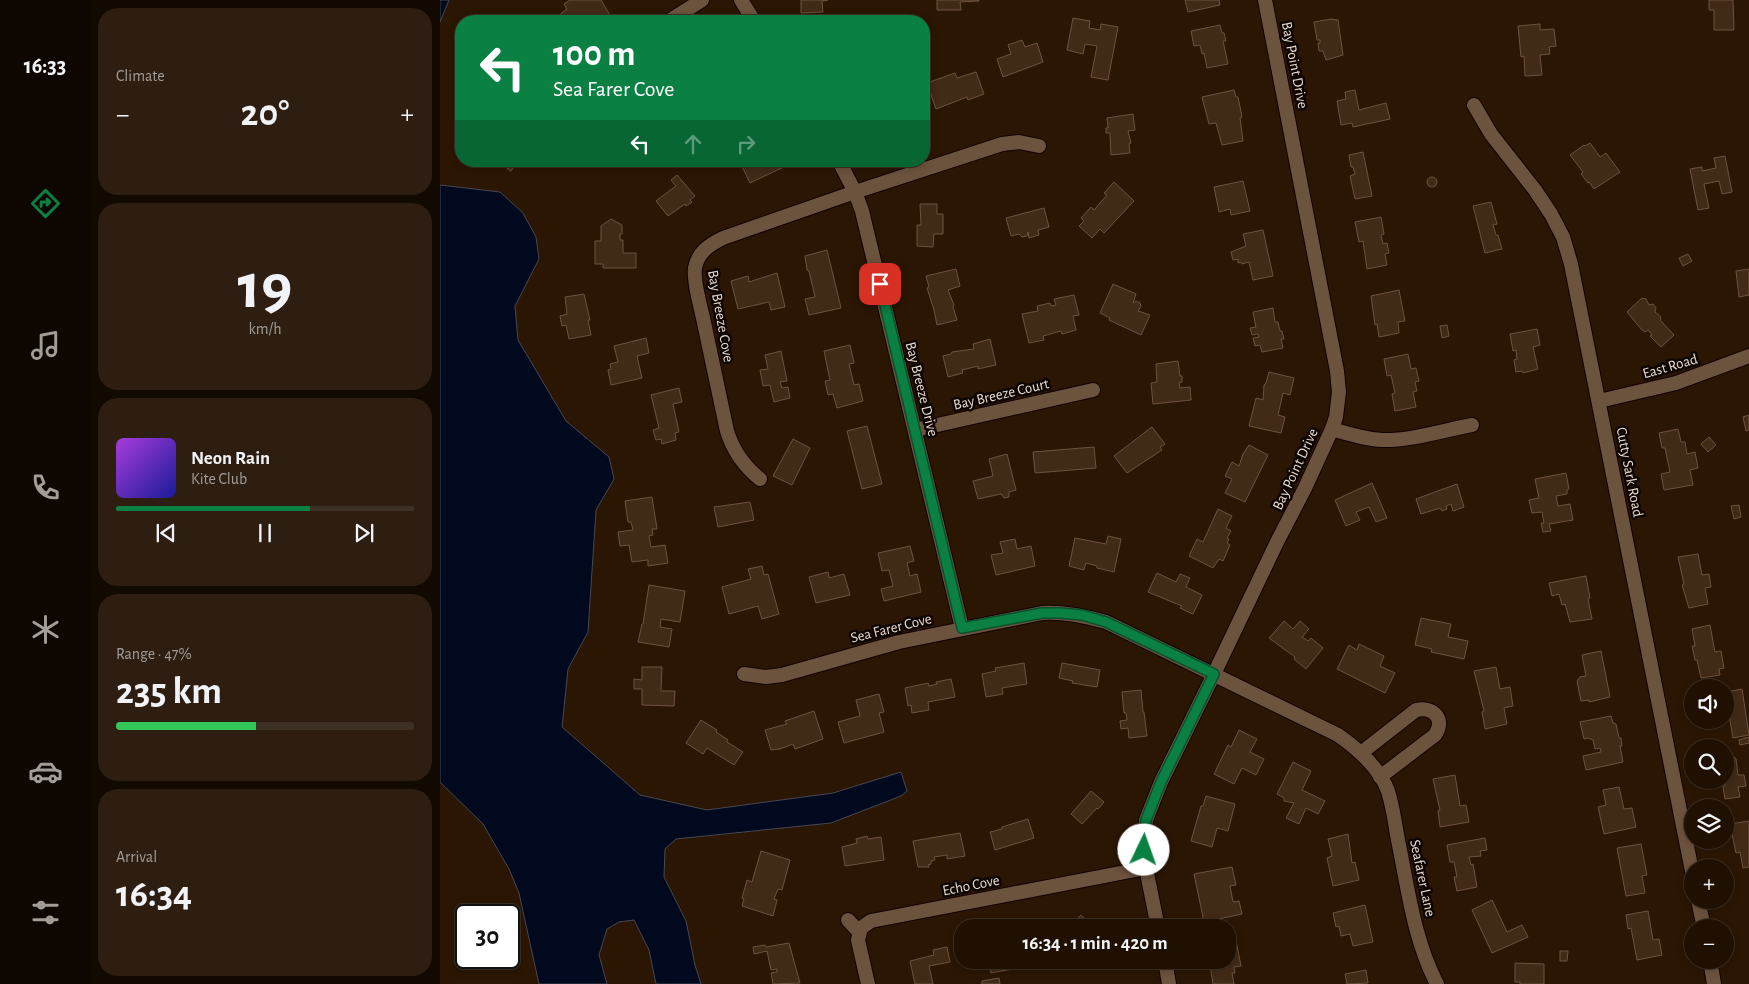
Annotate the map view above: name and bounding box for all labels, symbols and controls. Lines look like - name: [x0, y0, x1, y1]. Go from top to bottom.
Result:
- street label: Bay Point Drive: [1279, 20, 1310, 110]
- icon: left: [470, 35, 535, 100]
- text: 100 m: [553, 37, 636, 72]
- text: 16:33: [24, 55, 66, 77]
- text: Climate: [116, 68, 165, 84]
- text: Sea Farer Cove: [553, 78, 674, 100]
- text: 20°: [241, 95, 289, 133]
- text: −: [116, 101, 129, 129]
- text: +: [401, 101, 414, 129]
- icon: left: [626, 130, 654, 158]
- icon: ahead: [679, 130, 707, 158]
- icon: right: [732, 130, 760, 158]
- icon: directions: [28, 186, 63, 221]
- text: 19: [238, 255, 292, 320]
- pin: [859, 263, 901, 305]
- street label: Bay Breeze Cove: [705, 269, 736, 363]
- icon: arrive: [866, 270, 894, 298]
- text: km/h: [248, 321, 282, 337]
- icon: music: [28, 328, 63, 363]
- street label: Bay Breeze Drive: [903, 340, 941, 438]
- street label: East Road: [1641, 351, 1700, 381]
- street label: Bay Breeze Court: [952, 376, 1051, 413]
- street label: Bay Point Drive: [1270, 426, 1321, 512]
- street label: Cutty Sark Road: [1613, 426, 1646, 519]
- text: Neon Rain: [191, 449, 270, 468]
- icon: phone: [28, 470, 63, 505]
- text: Kite Club: [191, 471, 247, 487]
- icon: previous: [152, 519, 180, 547]
- icon: pause: [251, 519, 279, 547]
- icon: next: [350, 519, 378, 547]
- street label: Sea Farer Cove: [849, 611, 933, 646]
- icon: climate: [28, 612, 63, 647]
- text: Range · 47%: [116, 646, 192, 662]
- text: 235 km: [116, 673, 222, 711]
- map controls: [1684, 679, 1734, 969]
- button: sound: [1684, 679, 1734, 729]
- button: search: [1684, 739, 1734, 789]
- icon: car: [28, 754, 63, 789]
- button: layers: [1684, 799, 1734, 849]
- position arrow: [1117, 823, 1169, 875]
- street label: Seafarer Lane: [1407, 838, 1438, 918]
- text: Arrival: [116, 849, 157, 865]
- button: +: [1684, 859, 1734, 909]
- street label: Echo Cove: [941, 873, 1001, 898]
- text: 16:34: [116, 876, 192, 914]
- icon: filters: [28, 895, 63, 930]
- speed limit sign: 30: [455, 904, 520, 969]
- button: −: [1684, 919, 1734, 969]
- text: 16:34 · 1 min · 420 m: [1023, 934, 1167, 953]

